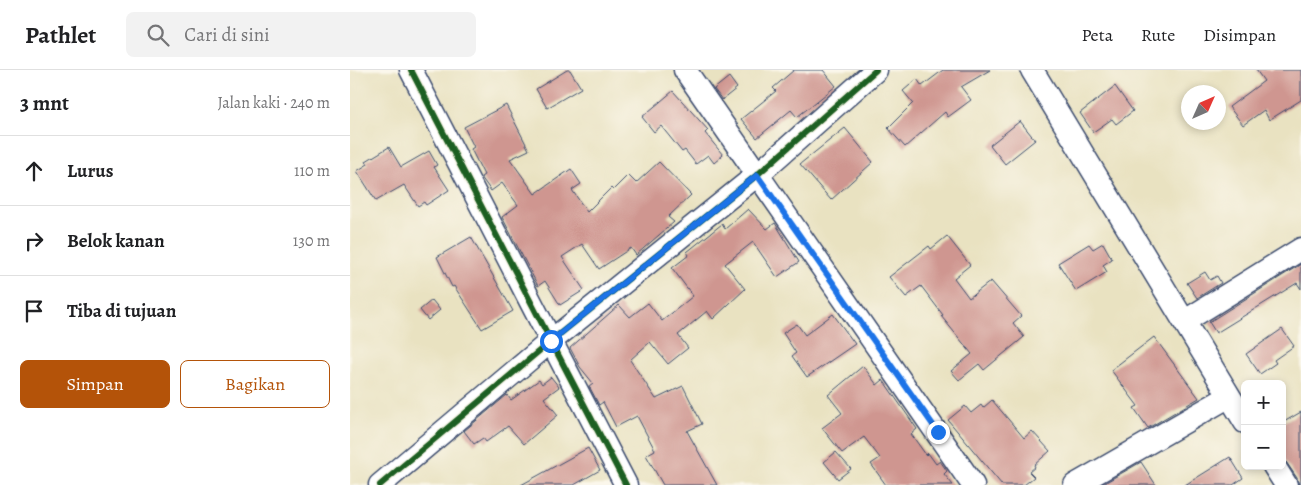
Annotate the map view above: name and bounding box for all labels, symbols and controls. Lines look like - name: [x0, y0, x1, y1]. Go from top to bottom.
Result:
- search box: [126, 12, 476, 57]
- text: Pathlet: [25, 19, 96, 51]
- icon: search: [144, 21, 172, 49]
- text: Cari di sini: [184, 22, 270, 48]
- text: Peta: [1082, 23, 1113, 47]
- text: Rute: [1141, 23, 1175, 47]
- text: Disimpan: [1203, 23, 1276, 47]
- north arrow: [1181, 85, 1226, 130]
- text: 3 mnt: [20, 89, 69, 117]
- text: Jalan kaki · 240 m: [218, 92, 330, 114]
- icon: ahead: [20, 157, 48, 185]
- text: Lurus: [67, 158, 113, 184]
- text: 110 m: [294, 160, 330, 182]
- icon: right: [20, 227, 48, 255]
- text: Belok kanan: [67, 228, 165, 254]
- text: 130 m: [293, 230, 330, 252]
- icon: arrive: [20, 297, 48, 325]
- text: Tiba di tujuan: [67, 298, 176, 324]
- route start: [540, 330, 563, 353]
- button: Simpan: [20, 360, 170, 408]
- button: Bagikan: [180, 360, 330, 408]
- map controls: [1241, 380, 1286, 470]
- button: +: [1241, 380, 1286, 425]
- route end: [927, 421, 950, 444]
- button: −: [1241, 425, 1286, 470]

